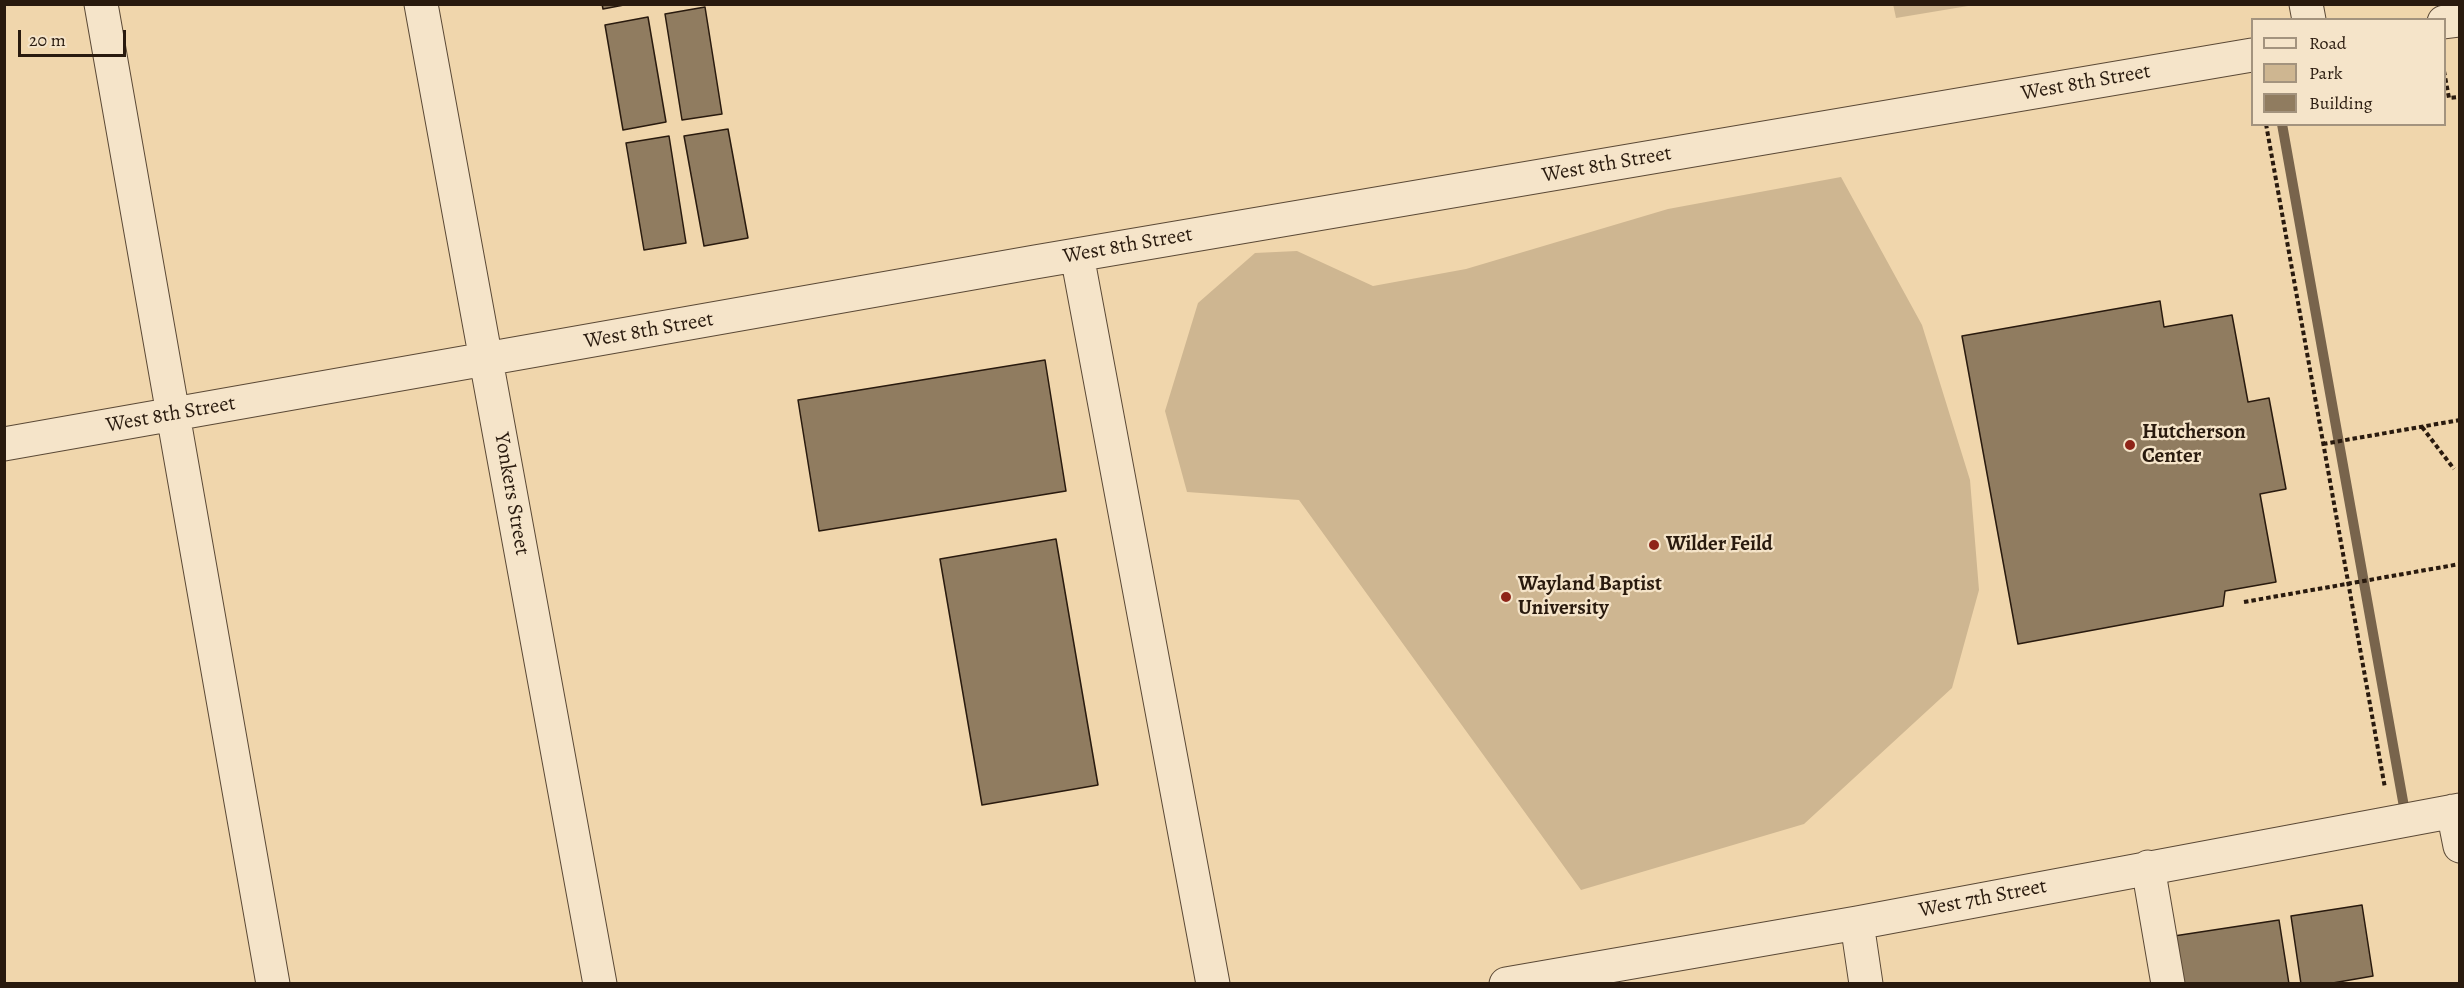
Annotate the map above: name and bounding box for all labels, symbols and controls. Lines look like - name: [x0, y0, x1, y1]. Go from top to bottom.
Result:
- scale bar: [21, 18, 129, 56]
- legend: [2251, 18, 2446, 126]
- text: 20 m: [29, 28, 66, 52]
- text: Road: [2309, 31, 2346, 55]
- street label: West 8th Street: [2019, 59, 2153, 107]
- text: Park: [2309, 61, 2343, 85]
- text: Building: [2309, 91, 2373, 115]
- street label: West 8th Street: [1540, 141, 1674, 189]
- street label: West 8th Street: [1061, 222, 1195, 270]
- street label: West 8th Street: [582, 307, 716, 355]
- street label: West 8th Street: [104, 391, 238, 439]
- place label: Hutcherson Center: [2142, 420, 2246, 470]
- street label: Yonkers Street: [488, 431, 534, 557]
- marker: Hutcherson Center: [2123, 438, 2137, 452]
- place label: Wilder Feild: [1666, 532, 1773, 558]
- marker: Wilder Feild: [1647, 538, 1661, 552]
- place label: Wayland Baptist University: [1518, 572, 1662, 622]
- marker: Wayland Baptist University: [1499, 590, 1513, 604]
- street label: West 7th Street: [1917, 874, 2049, 924]

